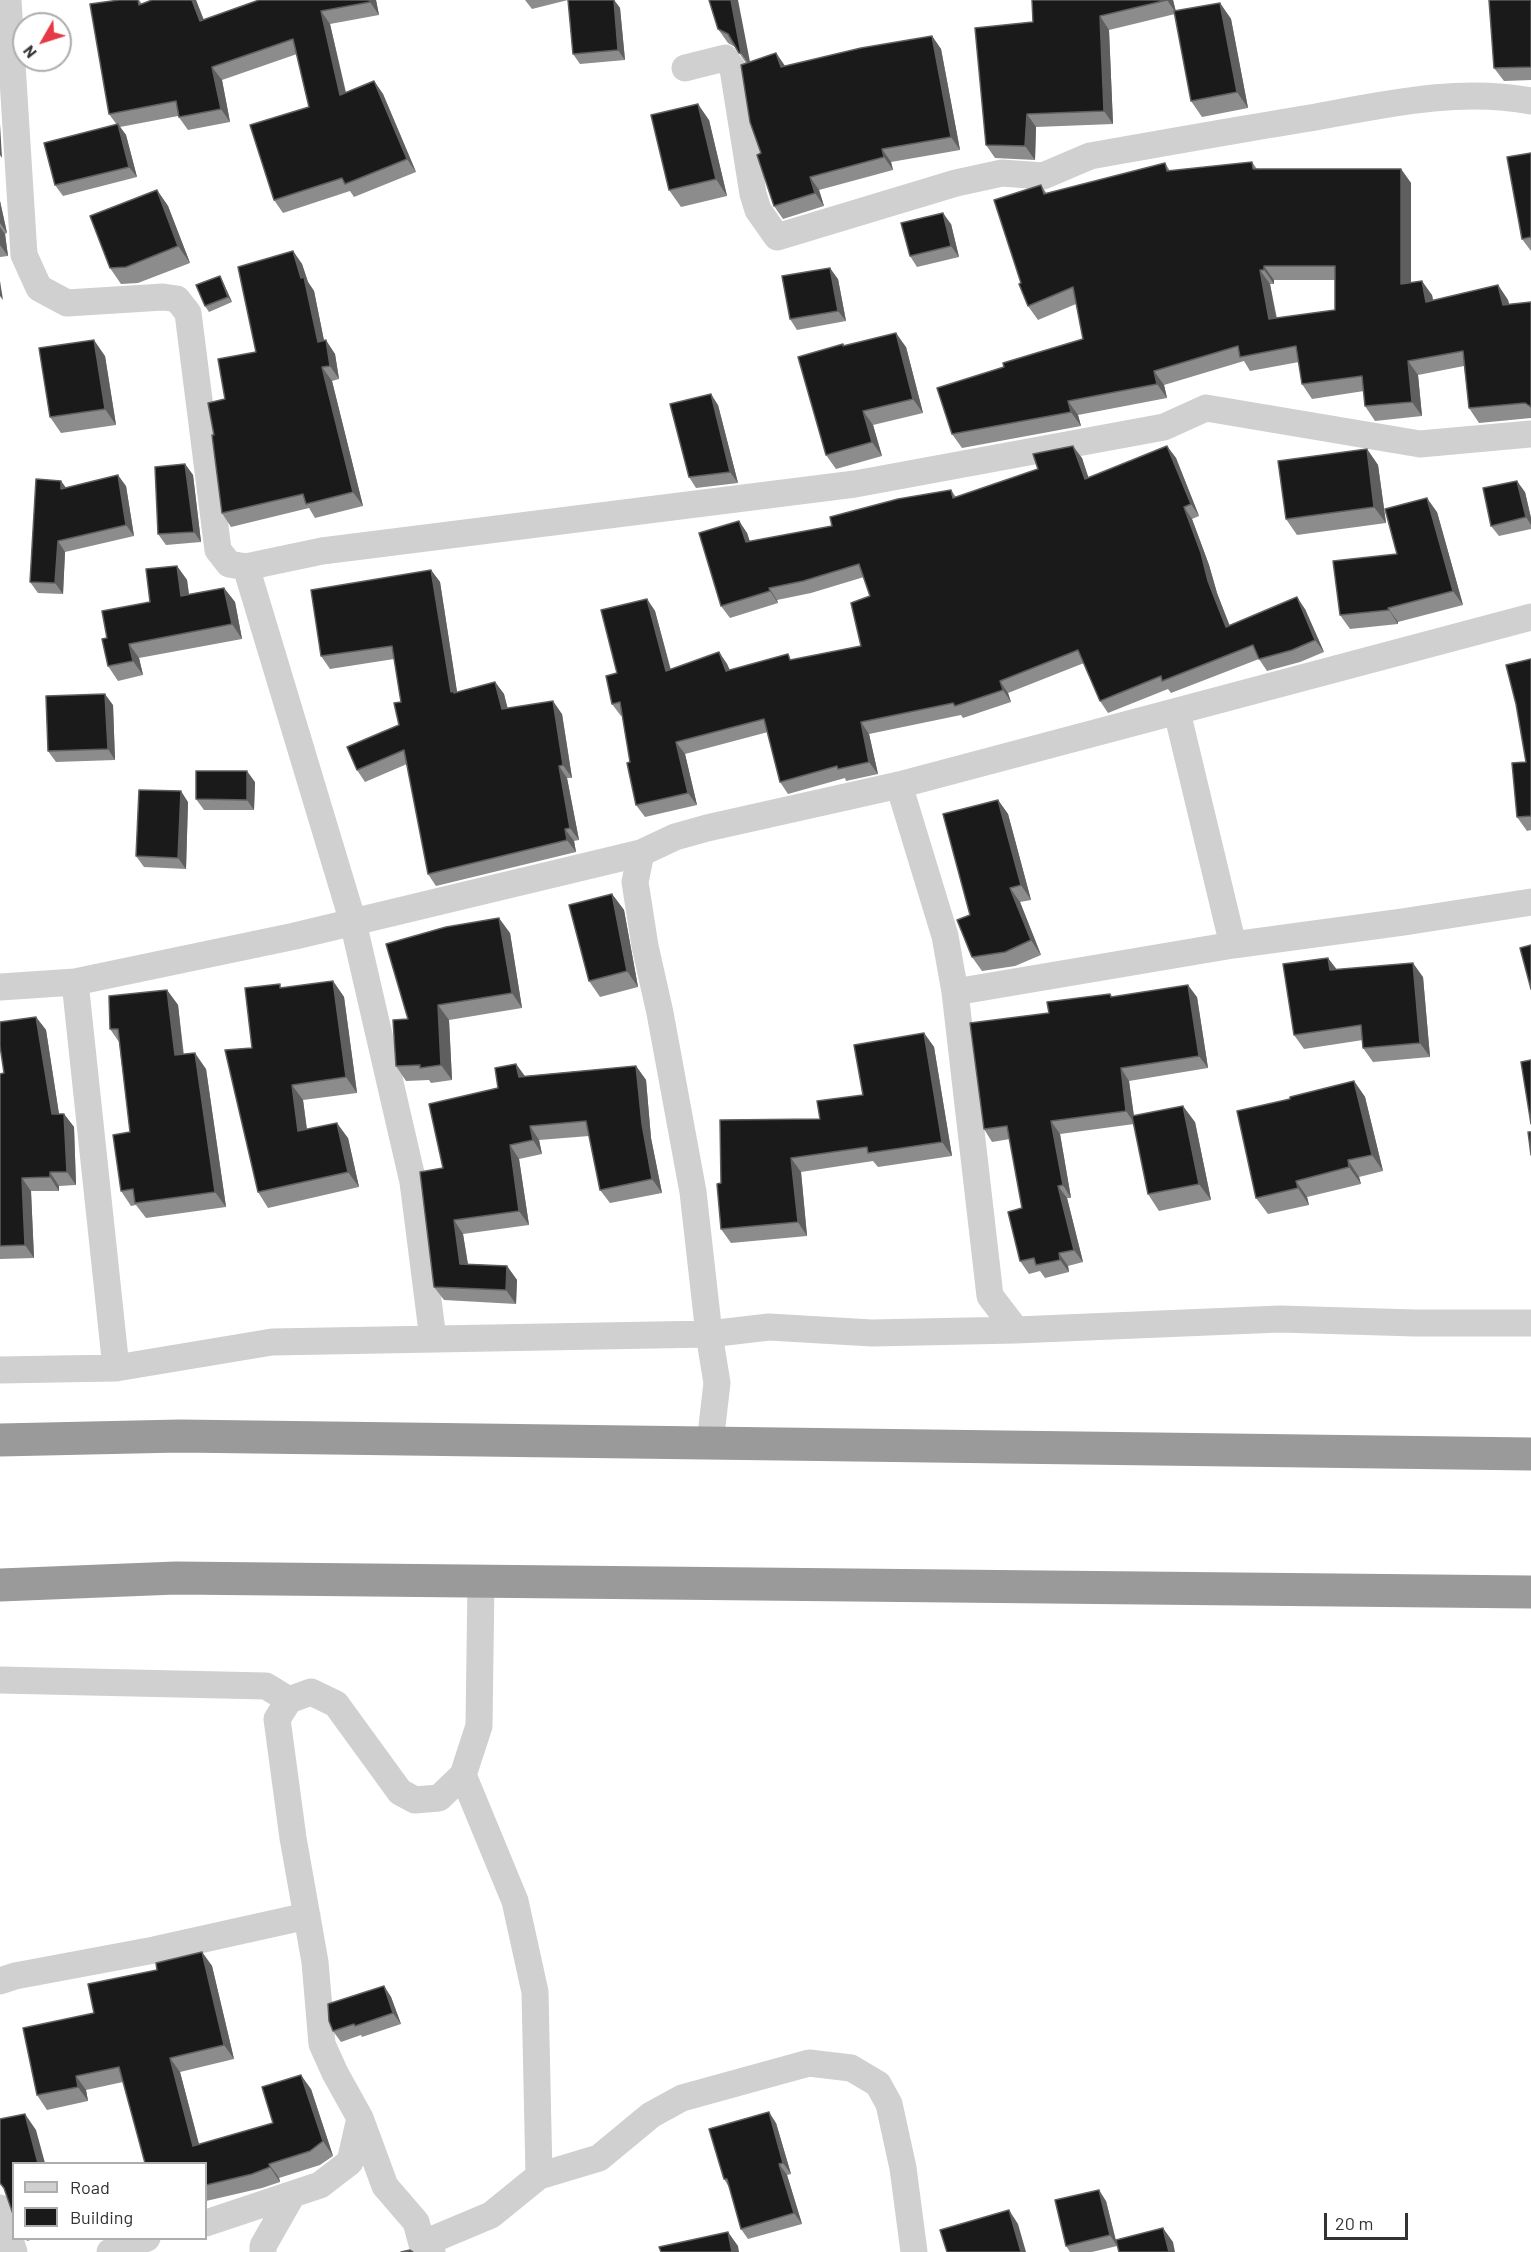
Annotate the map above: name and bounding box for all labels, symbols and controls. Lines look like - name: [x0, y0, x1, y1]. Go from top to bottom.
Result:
- north arrow: [12, 12, 72, 72]
- text: N: [18, 42, 40, 63]
- legend: [12, 2162, 207, 2240]
- text: Road: [70, 2176, 110, 2198]
- scale bar: [1327, 2201, 1411, 2239]
- text: Building: [70, 2206, 133, 2228]
- text: 20 m: [1335, 2212, 1373, 2234]

